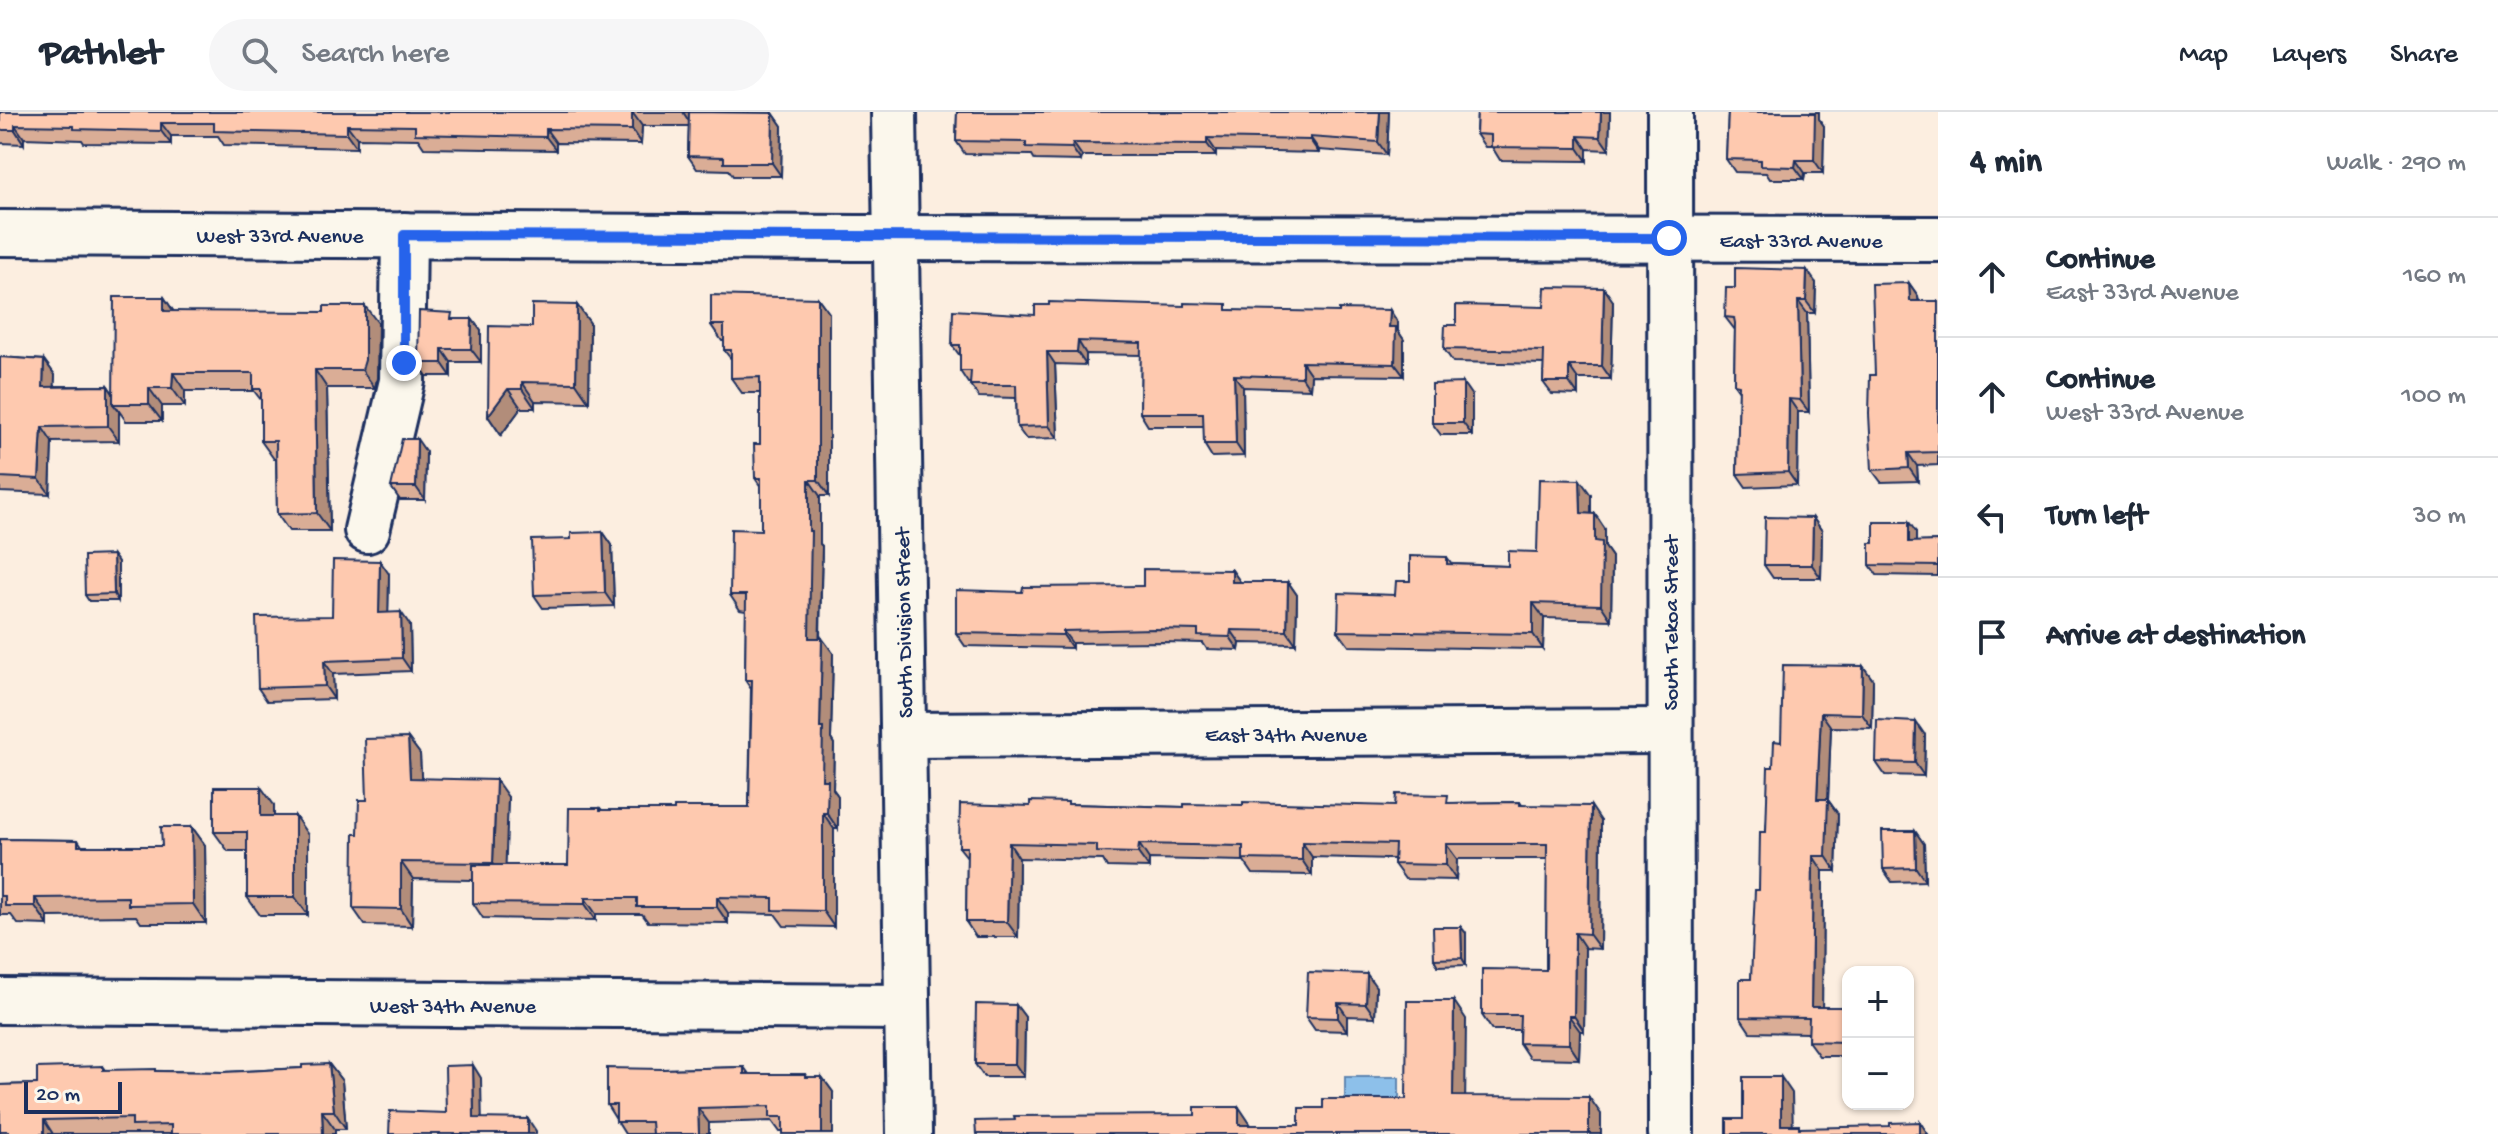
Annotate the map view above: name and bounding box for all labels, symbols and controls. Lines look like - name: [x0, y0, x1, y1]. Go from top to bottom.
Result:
- search box: [209, 19, 769, 91]
- text: Pathlet: [40, 33, 161, 77]
- icon: search: [237, 33, 281, 77]
- text: Search here: [301, 38, 449, 73]
- text: Map: [2179, 39, 2228, 72]
- text: Layers: [2272, 39, 2346, 72]
- text: Share: [2390, 39, 2458, 72]
- text: 4 min: [1970, 144, 2042, 184]
- text: Walk · 290 m: [2327, 149, 2466, 180]
- route start: [1651, 220, 1687, 256]
- street label: West 33rd Avenue: [196, 225, 364, 251]
- street label: East 33rd Avenue: [1719, 230, 1883, 256]
- text: Continue: [2046, 244, 2155, 279]
- icon: ahead: [1970, 255, 2014, 299]
- text: 160 m: [2403, 262, 2466, 293]
- text: East 33rd Avenue: [2046, 279, 2239, 310]
- route end: [386, 345, 422, 381]
- text: Continue: [2046, 364, 2155, 399]
- icon: ahead: [1970, 375, 2014, 419]
- text: 100 m: [2401, 382, 2466, 413]
- text: West 33rd Avenue: [2046, 399, 2244, 430]
- icon: left: [1970, 495, 2014, 539]
- text: Turn left: [2046, 500, 2147, 535]
- text: 30 m: [2413, 502, 2466, 533]
- street label: South Division Street: [891, 526, 921, 718]
- street label: South Tekoa Street: [1660, 533, 1686, 711]
- icon: arrive: [1970, 615, 2014, 659]
- text: Arrive at destination: [2046, 620, 2306, 655]
- street label: East 34th Avenue: [1205, 724, 1368, 750]
- map controls: [1842, 966, 1914, 1110]
- button: +: [1842, 966, 1914, 1038]
- street label: West 34th Avenue: [370, 995, 537, 1021]
- button: −: [1842, 1038, 1914, 1110]
- scale bar: [24, 1078, 122, 1114]
- text: 20 m: [36, 1083, 80, 1109]

